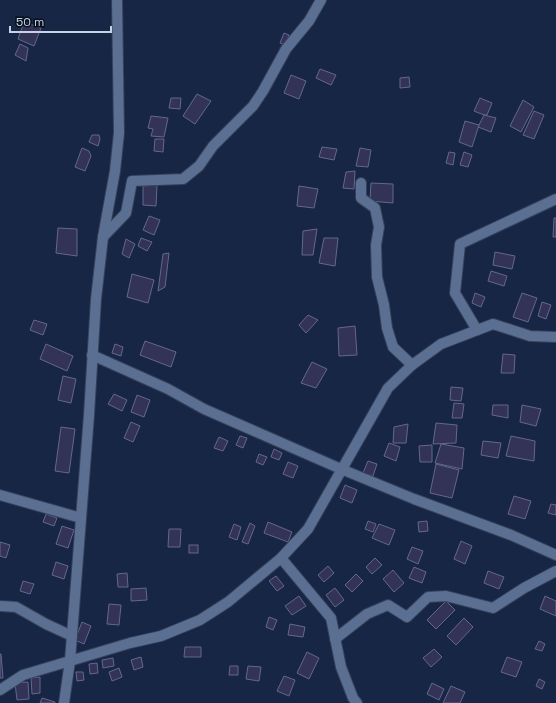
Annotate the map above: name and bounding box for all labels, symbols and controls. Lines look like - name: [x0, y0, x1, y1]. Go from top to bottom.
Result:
- scale bar: [10, 8, 111, 34]
- text: 50 m: [16, 14, 44, 30]

